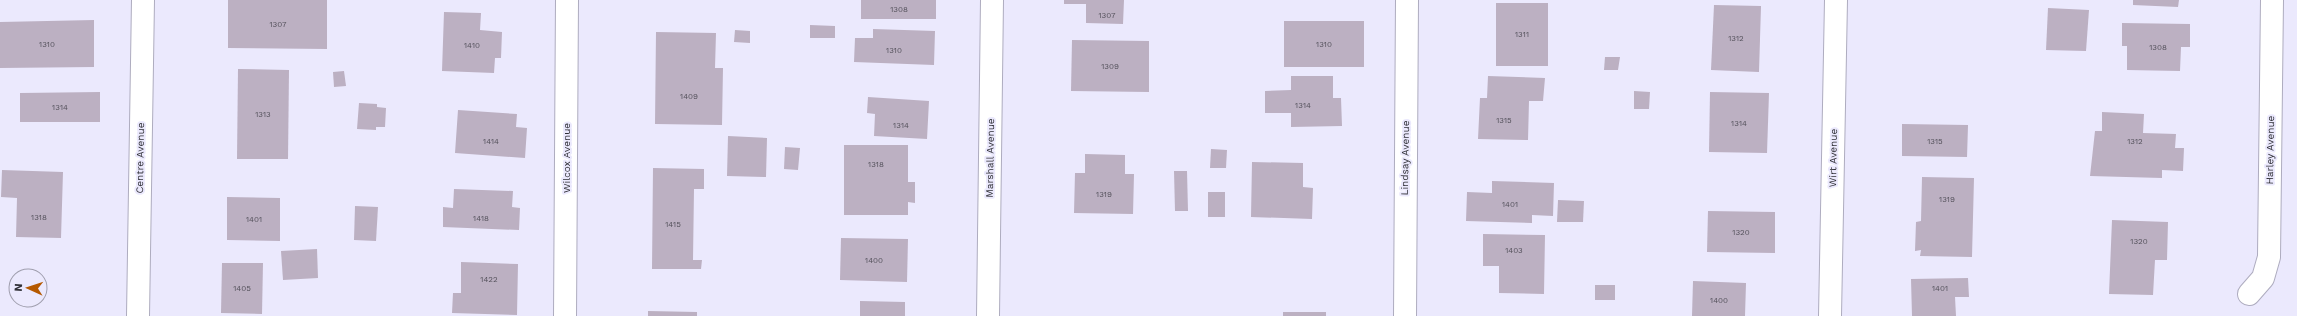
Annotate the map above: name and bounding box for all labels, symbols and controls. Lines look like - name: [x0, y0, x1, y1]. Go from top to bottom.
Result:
- house number: 1308: [890, 5, 908, 14]
- house number: 1307: [1098, 11, 1116, 20]
- house number: 1307: [269, 20, 287, 29]
- house number: 1311: [1515, 30, 1529, 39]
- house number: 1312: [1728, 34, 1744, 43]
- house number: 1310: [39, 40, 55, 49]
- house number: 1310: [1316, 40, 1332, 49]
- house number: 1410: [464, 41, 480, 50]
- house number: 1308: [2149, 43, 2167, 52]
- house number: 1310: [886, 46, 902, 55]
- house number: 1309: [1101, 62, 1119, 71]
- house number: 1409: [680, 92, 698, 101]
- house number: 1314: [1295, 101, 1311, 110]
- house number: 1314: [52, 103, 68, 112]
- house number: 1313: [255, 110, 271, 119]
- street label: Harley Avenue: [2264, 115, 2276, 185]
- house number: 1315: [1496, 116, 1512, 125]
- street label: Marshall Avenue: [984, 118, 996, 198]
- house number: 1314: [1731, 119, 1747, 128]
- street label: Lindsay Avenue: [1399, 120, 1411, 196]
- house number: 1314: [893, 121, 909, 130]
- street label: Centre Avenue: [134, 122, 146, 194]
- street label: Wilcox Avenue: [561, 123, 572, 193]
- street label: Wirt Avenue: [1827, 128, 1839, 187]
- house number: 1414: [483, 137, 499, 146]
- house number: 1315: [1927, 137, 1943, 146]
- house number: 1312: [2127, 137, 2143, 146]
- house number: 1318: [868, 160, 884, 169]
- house number: 1319: [1096, 190, 1112, 199]
- house number: 1319: [1939, 195, 1955, 204]
- house number: 1401: [1502, 200, 1518, 209]
- house number: 1318: [31, 213, 47, 222]
- house number: 1418: [473, 214, 489, 223]
- house number: 1401: [246, 215, 262, 224]
- house number: 1415: [665, 220, 681, 229]
- house number: 1320: [1732, 228, 1750, 237]
- house number: 1320: [2130, 237, 2148, 246]
- house number: 1403: [1505, 246, 1523, 255]
- house number: 1400: [865, 256, 883, 265]
- north arrow: [8, 268, 48, 308]
- house number: 1422: [480, 275, 498, 284]
- text: N: [12, 283, 25, 292]
- house number: 1405: [233, 284, 251, 293]
- house number: 1401: [1932, 284, 1948, 293]
- house number: 1400: [1710, 296, 1728, 305]

